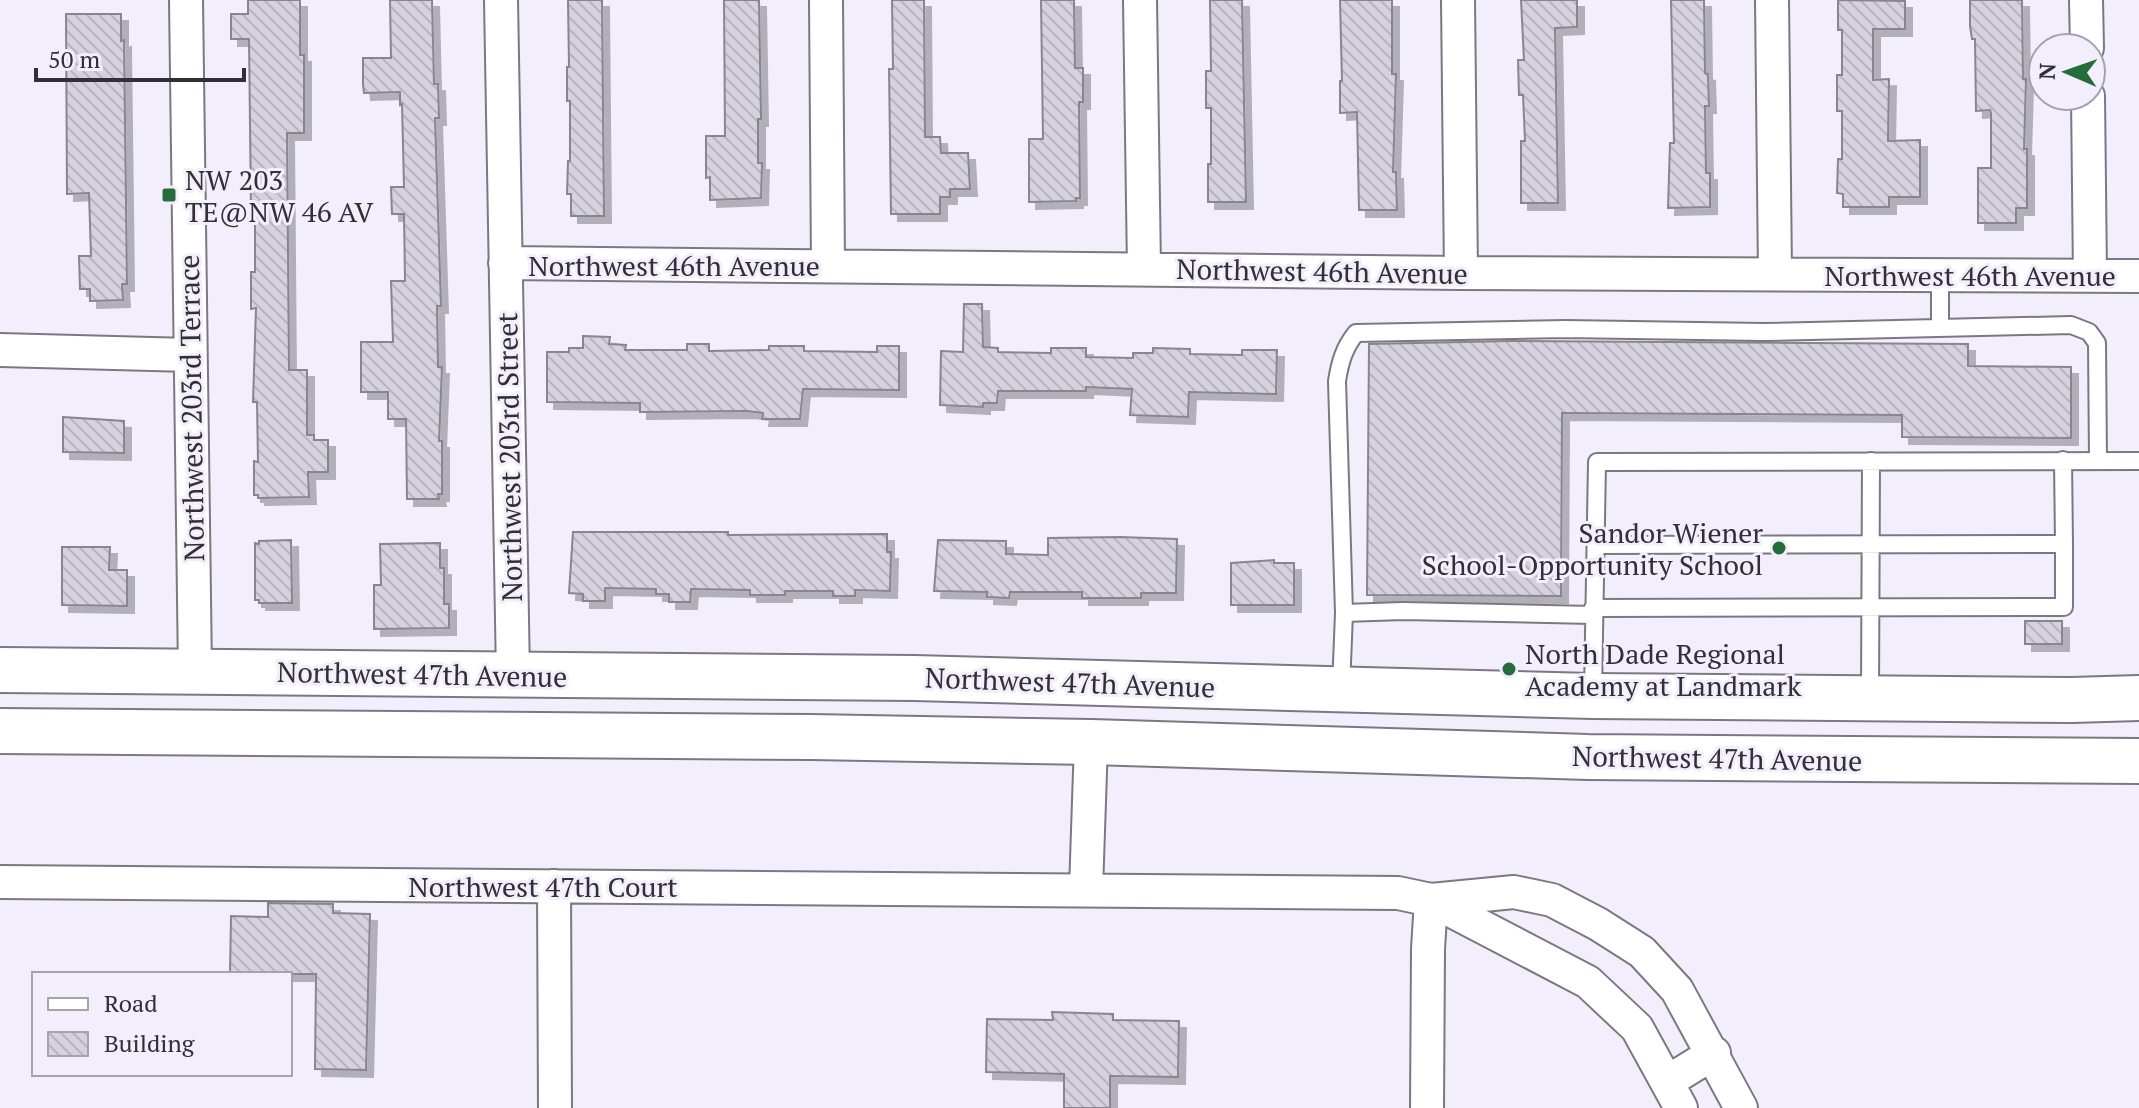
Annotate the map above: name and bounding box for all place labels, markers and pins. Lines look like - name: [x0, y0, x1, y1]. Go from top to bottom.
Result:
- place label: NW 203 TE@NW 46 AV: [185, 161, 374, 230]
- marker: NW 203 TE@NW 46 AV: [160, 186, 178, 204]
- place label: Sandor Wiener School-Opportunity School: [1422, 514, 1763, 583]
- marker: Sandor Wiener School-Opportunity School: [1770, 539, 1788, 557]
- place label: North Dade Regional Academy at Landmark: [1525, 635, 1802, 704]
- marker: North Dade Regional Academy at Landmark: [1500, 660, 1518, 678]

